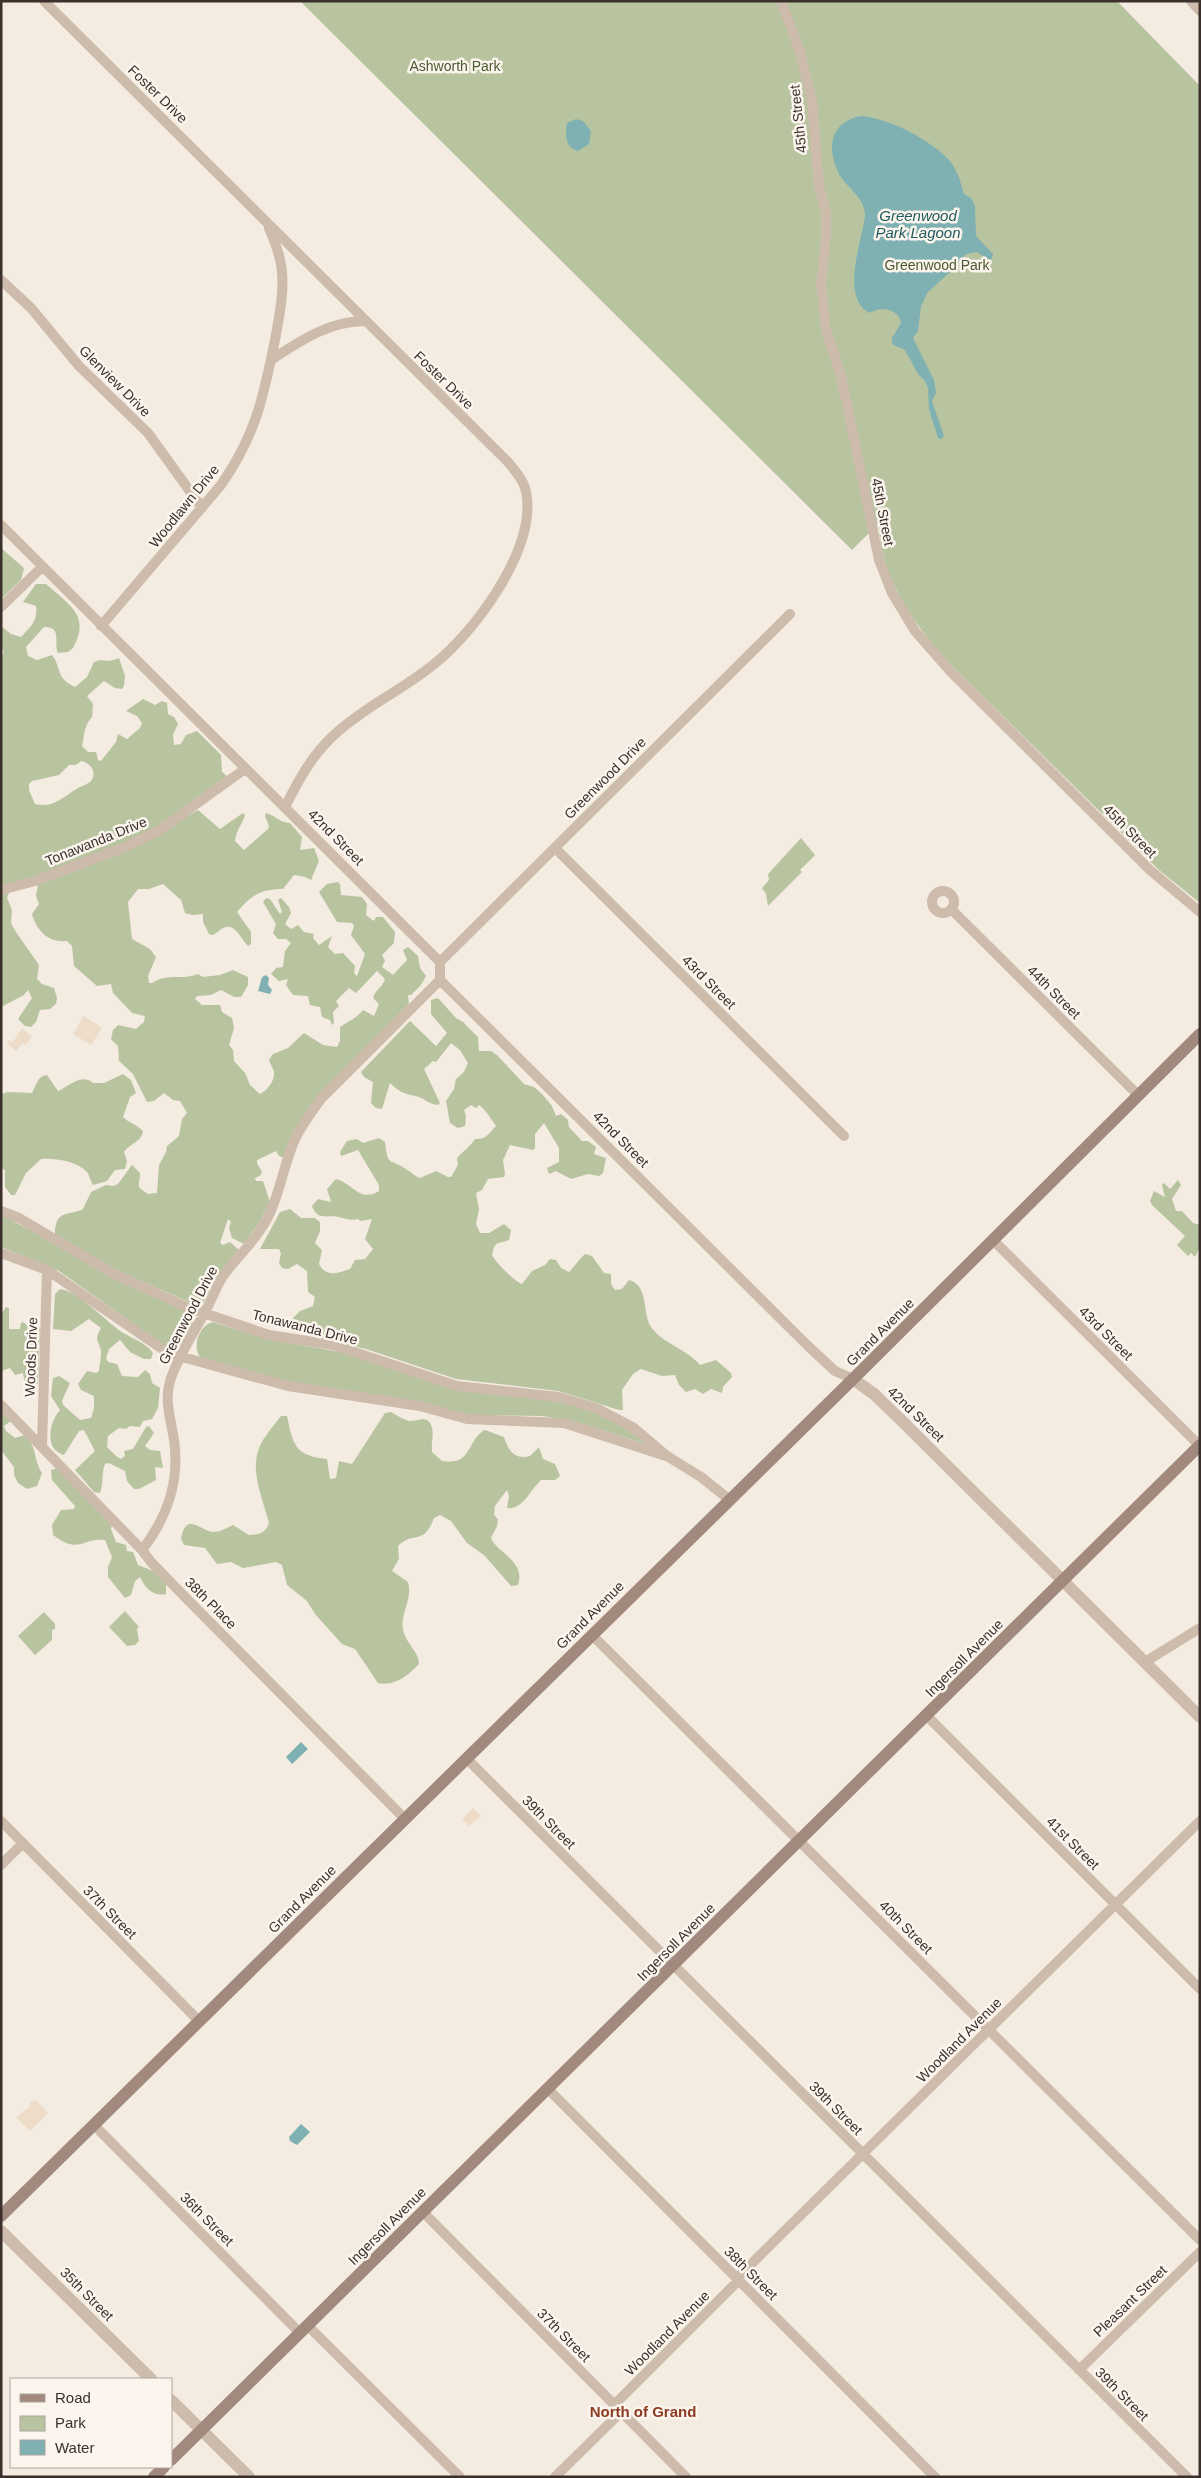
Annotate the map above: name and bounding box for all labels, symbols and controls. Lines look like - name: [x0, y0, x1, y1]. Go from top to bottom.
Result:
- park label: Ashworth Park: [409, 58, 502, 74]
- street label: Foster Drive: [125, 62, 191, 126]
- street label: 45th Street: [786, 84, 810, 154]
- water label: Greenwood Park Lagoon: [875, 207, 961, 241]
- park label: Greenwood Park: [884, 257, 991, 273]
- street label: Glenview Drive: [76, 342, 154, 420]
- street label: Foster Drive: [411, 348, 477, 412]
- street label: Woodlawn Drive: [146, 461, 222, 551]
- street label: 45th Street: [869, 477, 897, 547]
- street label: Greenwood Drive: [561, 734, 649, 822]
- street label: 45th Street: [1100, 801, 1160, 861]
- street label: 42nd Street: [305, 806, 367, 868]
- street label: Tonawanda Drive: [43, 813, 149, 869]
- street label: 43rd Street: [679, 952, 739, 1012]
- street label: 44th Street: [1024, 962, 1084, 1022]
- street label: 42nd Street: [590, 1108, 652, 1170]
- street label: Greenwood Drive: [155, 1263, 221, 1367]
- street label: Grand Avenue: [843, 1295, 917, 1369]
- street label: 43rd Street: [1076, 1303, 1136, 1363]
- street label: Tonawanda Drive: [251, 1306, 360, 1348]
- street label: Woods Drive: [22, 1317, 40, 1397]
- street label: 42nd Street: [884, 1383, 948, 1445]
- street label: 38th Place: [182, 1574, 240, 1632]
- street label: Grand Avenue: [553, 1578, 627, 1652]
- street label: Ingersoll Avenue: [922, 1616, 1006, 1700]
- street label: 39th Street: [519, 1792, 579, 1852]
- street label: 41st Street: [1043, 1813, 1103, 1873]
- street label: Grand Avenue: [265, 1862, 339, 1936]
- street label: 37th Street: [80, 1882, 140, 1942]
- street label: 40th Street: [876, 1897, 936, 1957]
- street label: Ingersoll Avenue: [634, 1900, 718, 1984]
- street label: Woodland Avenue: [913, 1994, 1005, 2086]
- street label: 39th Street: [806, 2078, 866, 2138]
- street label: Ingersoll Avenue: [345, 2184, 429, 2268]
- street label: 36th Street: [177, 2189, 237, 2249]
- street label: 38th Street: [721, 2243, 781, 2303]
- street label: Pleasant Street: [1090, 2262, 1170, 2340]
- street label: 35th Street: [57, 2264, 117, 2324]
- street label: Woodland Avenue: [621, 2287, 713, 2379]
- street label: 37th Street: [534, 2305, 594, 2365]
- street label: 39th Street: [1092, 2364, 1152, 2424]
- legend: [10, 2378, 172, 2468]
- text: Road: [55, 2389, 91, 2406]
- district label: North of Grand: [590, 2403, 696, 2420]
- text: Park: [55, 2414, 86, 2431]
- text: Water: [55, 2439, 94, 2456]

